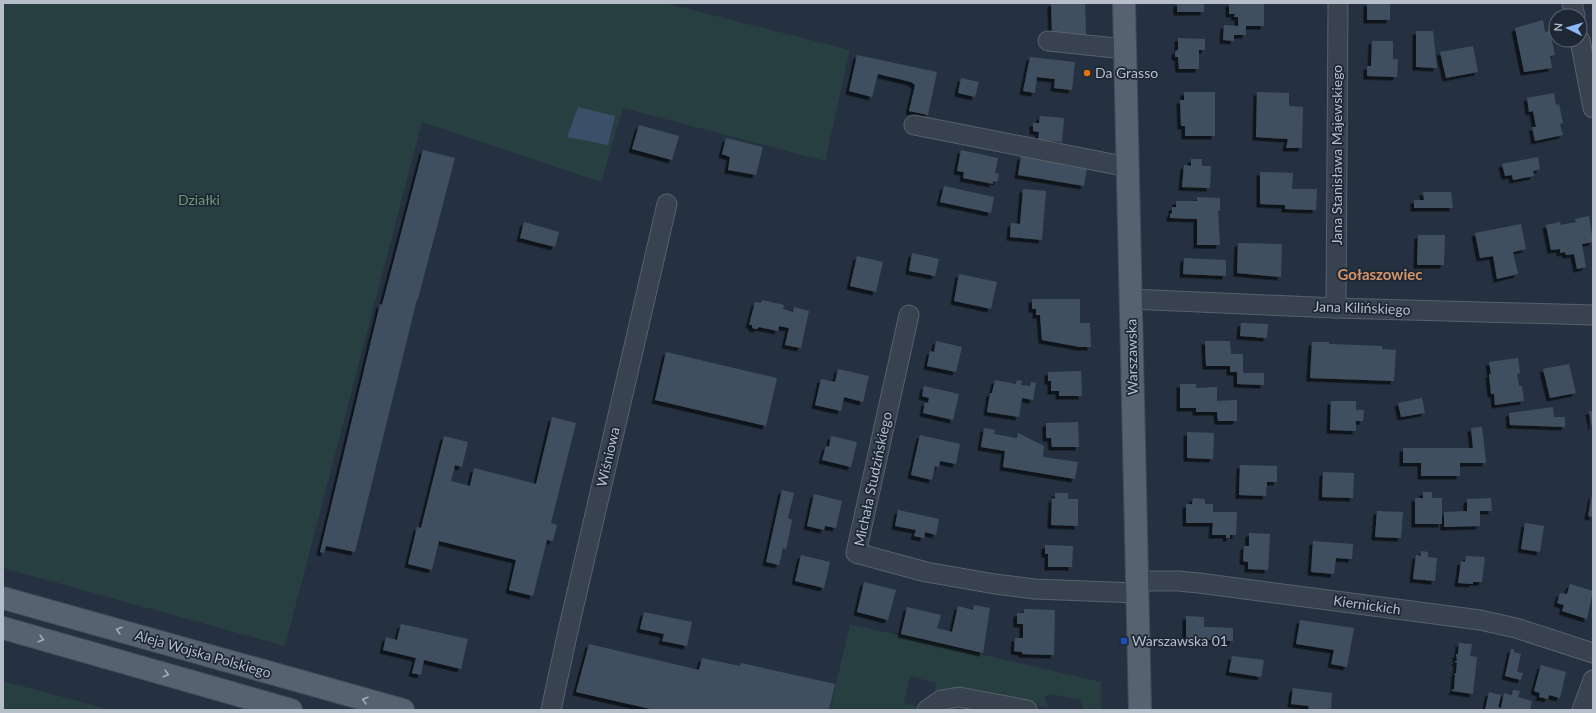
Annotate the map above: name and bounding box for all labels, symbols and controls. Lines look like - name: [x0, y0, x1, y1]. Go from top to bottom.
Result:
- north arrow: [1548, 8, 1588, 48]
- text: N: [1551, 22, 1564, 32]
- place label: Da Grasso: [1095, 64, 1158, 81]
- street label: Jana Stanisława Majewskiego: [1328, 65, 1345, 245]
- marker: Da Grasso: [1082, 68, 1092, 78]
- park label: Działki: [178, 191, 220, 208]
- district label: Gołaszowiec: [1338, 265, 1422, 283]
- street label: Jana Kilińskiego: [1313, 297, 1411, 318]
- street label: Warszawska: [1122, 319, 1141, 395]
- street label: Michała Studzińskiego: [850, 410, 895, 548]
- street label: Wiśniowa: [592, 425, 623, 488]
- street label: Kiernickich: [1332, 591, 1402, 618]
- one-way arrow: [115, 626, 122, 635]
- street label: Aleja Wojska Polskiego: [133, 626, 273, 681]
- place label: Warszawska 01: [1132, 632, 1228, 649]
- one-way arrow: [37, 634, 44, 643]
- marker: Warszawska 01: [1119, 636, 1129, 646]
- one-way arrow: [162, 670, 169, 678]
- one-way arrow: [362, 696, 368, 704]

